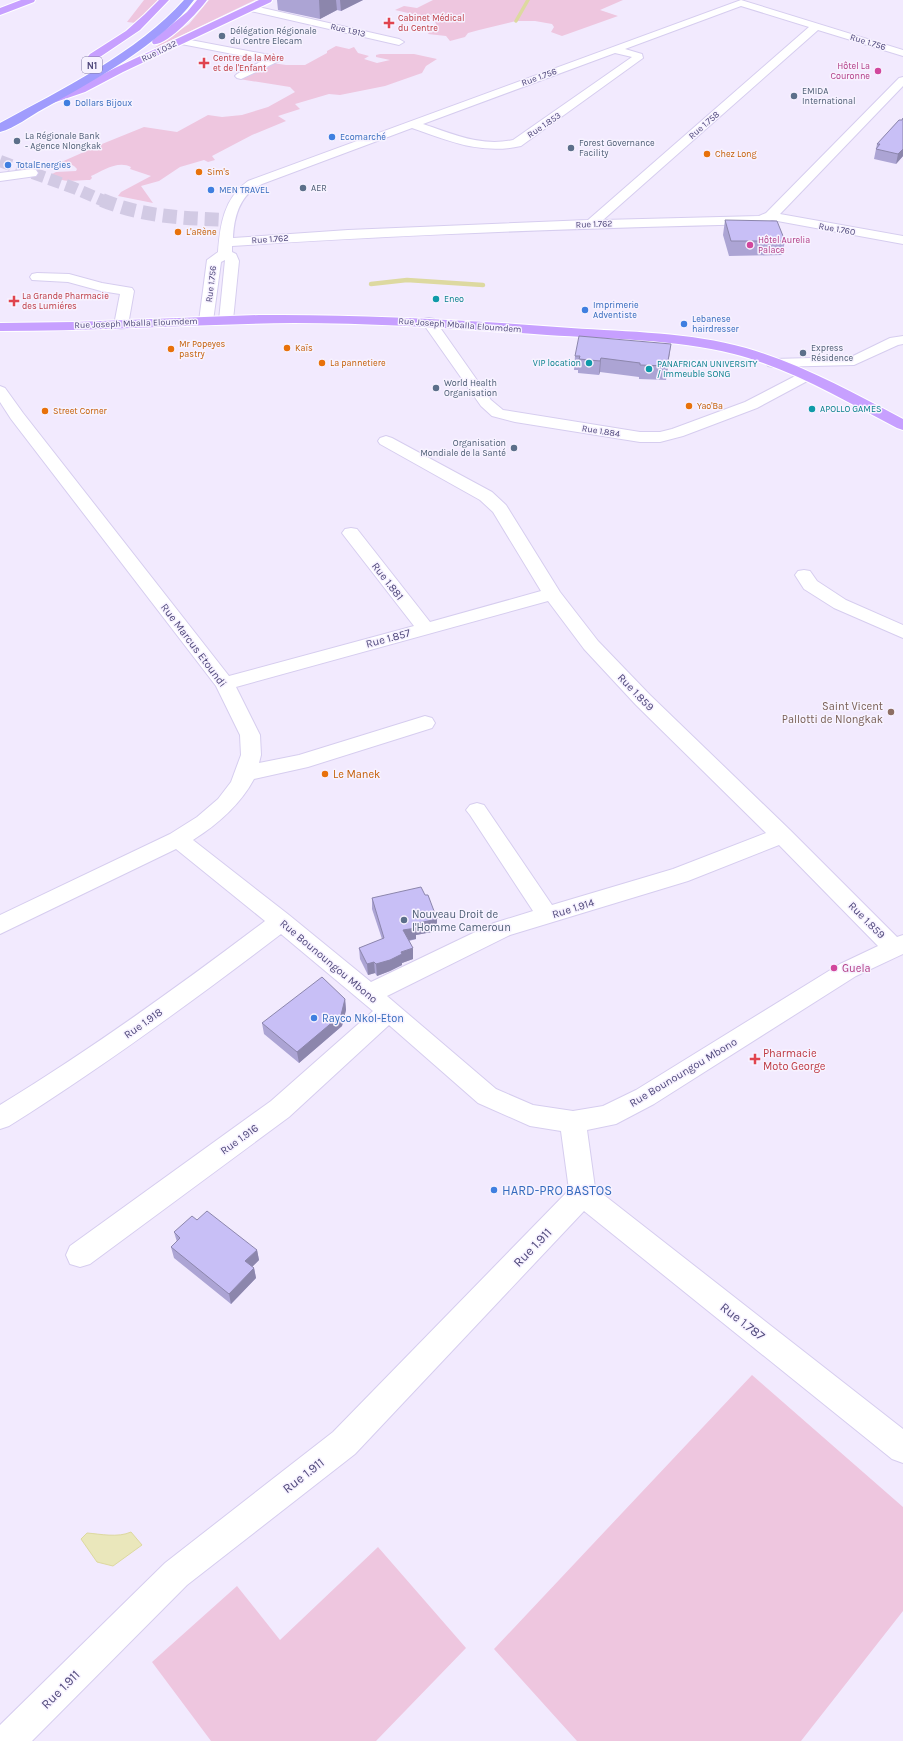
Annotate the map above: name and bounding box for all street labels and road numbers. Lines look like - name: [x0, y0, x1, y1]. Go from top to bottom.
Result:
- street label: Rue 1.913: [329, 21, 367, 39]
- street label: Rue 1.756: [849, 32, 887, 52]
- street label: Rue 1.032: [140, 38, 178, 64]
- road number: N1: [82, 57, 102, 73]
- street label: Rue 1.756: [520, 66, 558, 88]
- street label: Rue 1.758: [687, 109, 722, 141]
- street label: Rue 1.853: [525, 110, 563, 140]
- street label: Rue 1.762: [575, 218, 613, 230]
- street label: Rue 1.760: [818, 221, 856, 237]
- street label: Rue 1.762: [251, 233, 289, 245]
- street label: Rue 1.756: [204, 265, 218, 303]
- street label: Rue Joseph Mballa Eloumdem: [74, 316, 198, 330]
- street label: Rue Joseph Mballa Eloumdem: [398, 316, 522, 334]
- street label: Rue 1.884: [581, 423, 621, 439]
- street label: Rue 1.881: [369, 560, 406, 603]
- street label: Rue Marcus Etoundi: [158, 601, 229, 690]
- street label: Rue 1.857: [365, 626, 412, 651]
- street label: Rue 1.859: [615, 671, 657, 714]
- street label: Rue 1.914: [550, 896, 596, 921]
- street label: Rue 1.859: [846, 899, 888, 941]
- street label: Rue Bounoungou Mbono: [277, 917, 380, 1006]
- street label: Rue 1.918: [122, 1005, 165, 1041]
- street label: Rue Bounoungou Mbono: [627, 1035, 739, 1110]
- street label: Rue 1.916: [218, 1121, 261, 1157]
- street label: Rue 1.911: [510, 1225, 555, 1270]
- street label: Rue 1.787: [717, 1299, 768, 1343]
- street label: Rue 1.911: [280, 1455, 327, 1496]
- street label: Rue 1.911: [38, 1667, 83, 1712]

